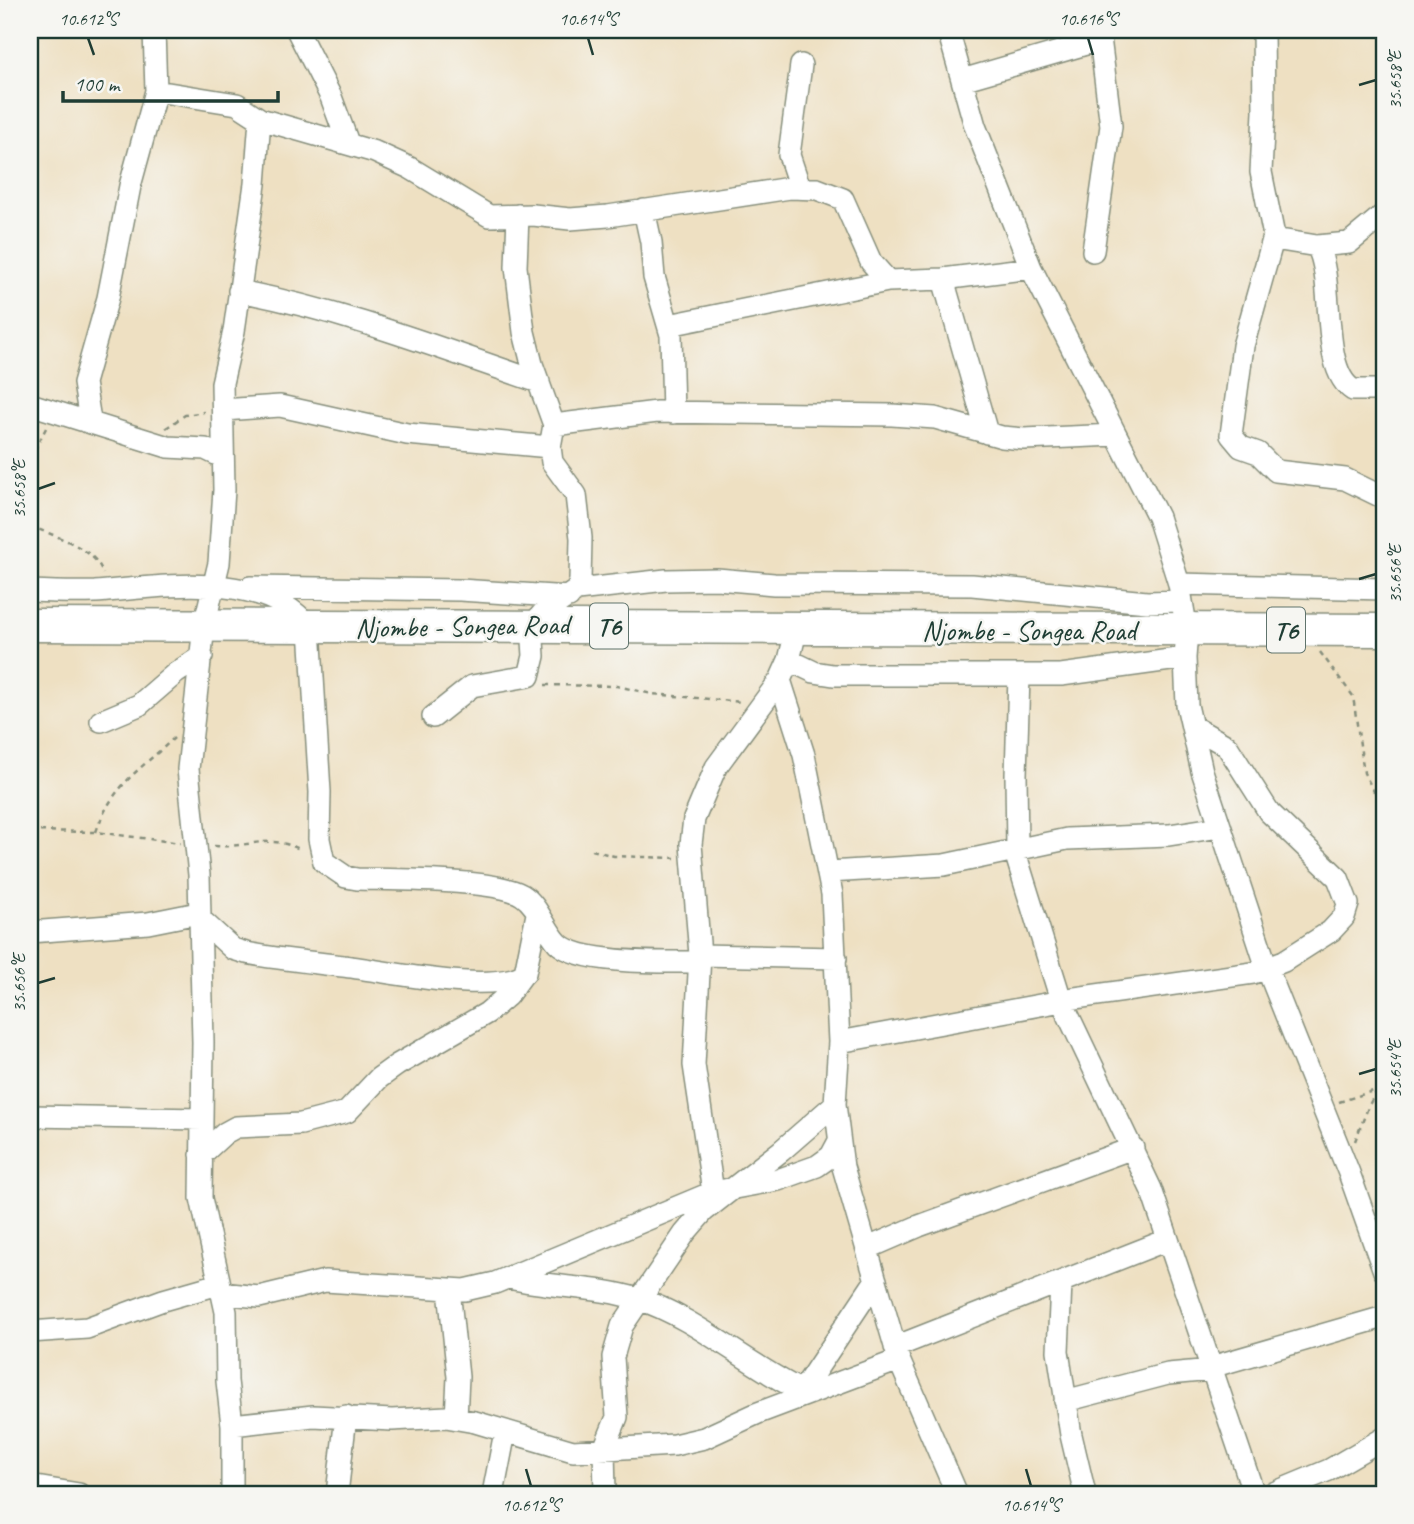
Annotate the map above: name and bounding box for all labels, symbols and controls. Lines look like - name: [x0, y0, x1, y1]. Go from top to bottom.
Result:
- text: 10.612°S: [59, 8, 120, 30]
- text: 10.614°S: [559, 8, 620, 30]
- text: 10.616°S: [1059, 8, 1120, 30]
- text: 35.658°E: [1384, 48, 1406, 109]
- scale bar: [63, 60, 278, 104]
- text: 100 m: [74, 71, 121, 97]
- text: 35.658°E: [8, 457, 30, 518]
- text: 35.656°E: [1384, 542, 1406, 603]
- road number: T6: [590, 604, 628, 648]
- street label: Njombe - Songea Road: [355, 607, 573, 645]
- road number: T6: [1267, 608, 1305, 652]
- street label: Njombe - Songea Road: [922, 613, 1140, 648]
- text: 35.656°E: [8, 951, 30, 1012]
- text: 35.654°E: [1384, 1037, 1406, 1098]
- text: 10.612°S: [502, 1494, 563, 1516]
- text: 10.614°S: [1002, 1494, 1063, 1516]

